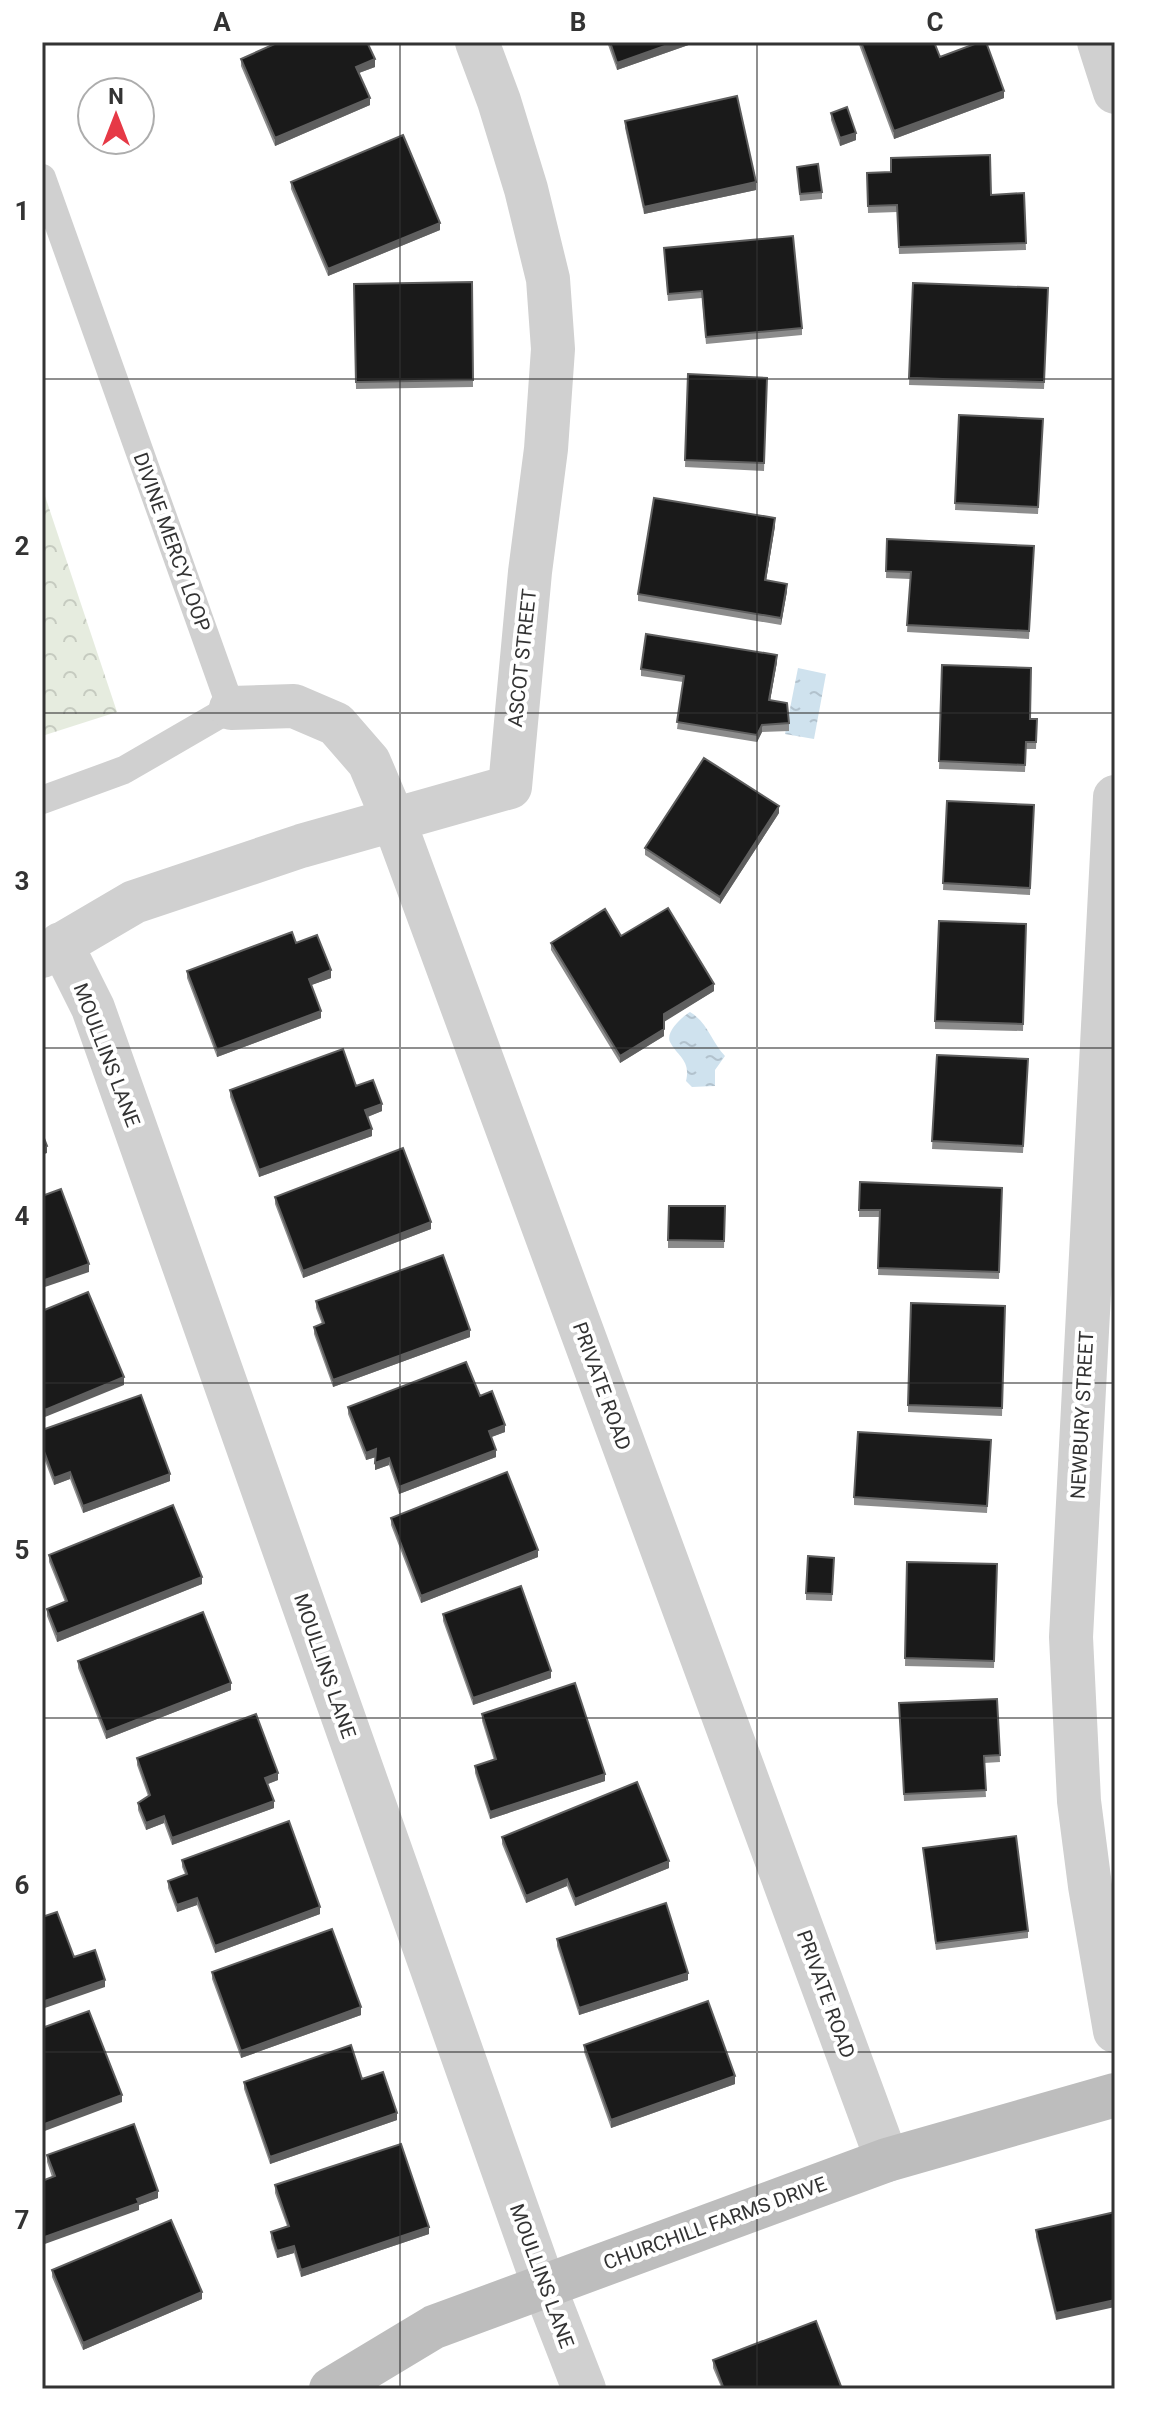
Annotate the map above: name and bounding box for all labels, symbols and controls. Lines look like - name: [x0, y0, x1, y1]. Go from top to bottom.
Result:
- text: A: [213, 7, 231, 37]
- text: B: [570, 7, 586, 37]
- text: C: [926, 7, 944, 37]
- north arrow: [76, 76, 156, 156]
- text: N: [108, 84, 124, 109]
- text: 1: [15, 196, 29, 226]
- street label: DIVINE MERCY LOOP: [128, 449, 216, 635]
- text: 2: [15, 531, 29, 561]
- street label: ASCOT STREET: [503, 588, 541, 728]
- text: 3: [15, 866, 29, 896]
- street label: MOULLINS LANE: [69, 980, 145, 1130]
- text: 4: [15, 1201, 30, 1231]
- street label: PRIVATE ROAD: [568, 1319, 636, 1453]
- street label: NEWBURY STREET: [1066, 1330, 1098, 1500]
- text: 5: [15, 1535, 29, 1565]
- street label: MOULLINS LANE: [289, 1590, 361, 1742]
- text: 6: [15, 1870, 30, 1900]
- street label: PRIVATE ROAD: [792, 1927, 860, 2061]
- street label: CHURCHILL FARMS DRIVE: [600, 2171, 830, 2275]
- street label: MOULLINS LANE: [505, 2201, 579, 2351]
- text: 7: [15, 2205, 29, 2235]

